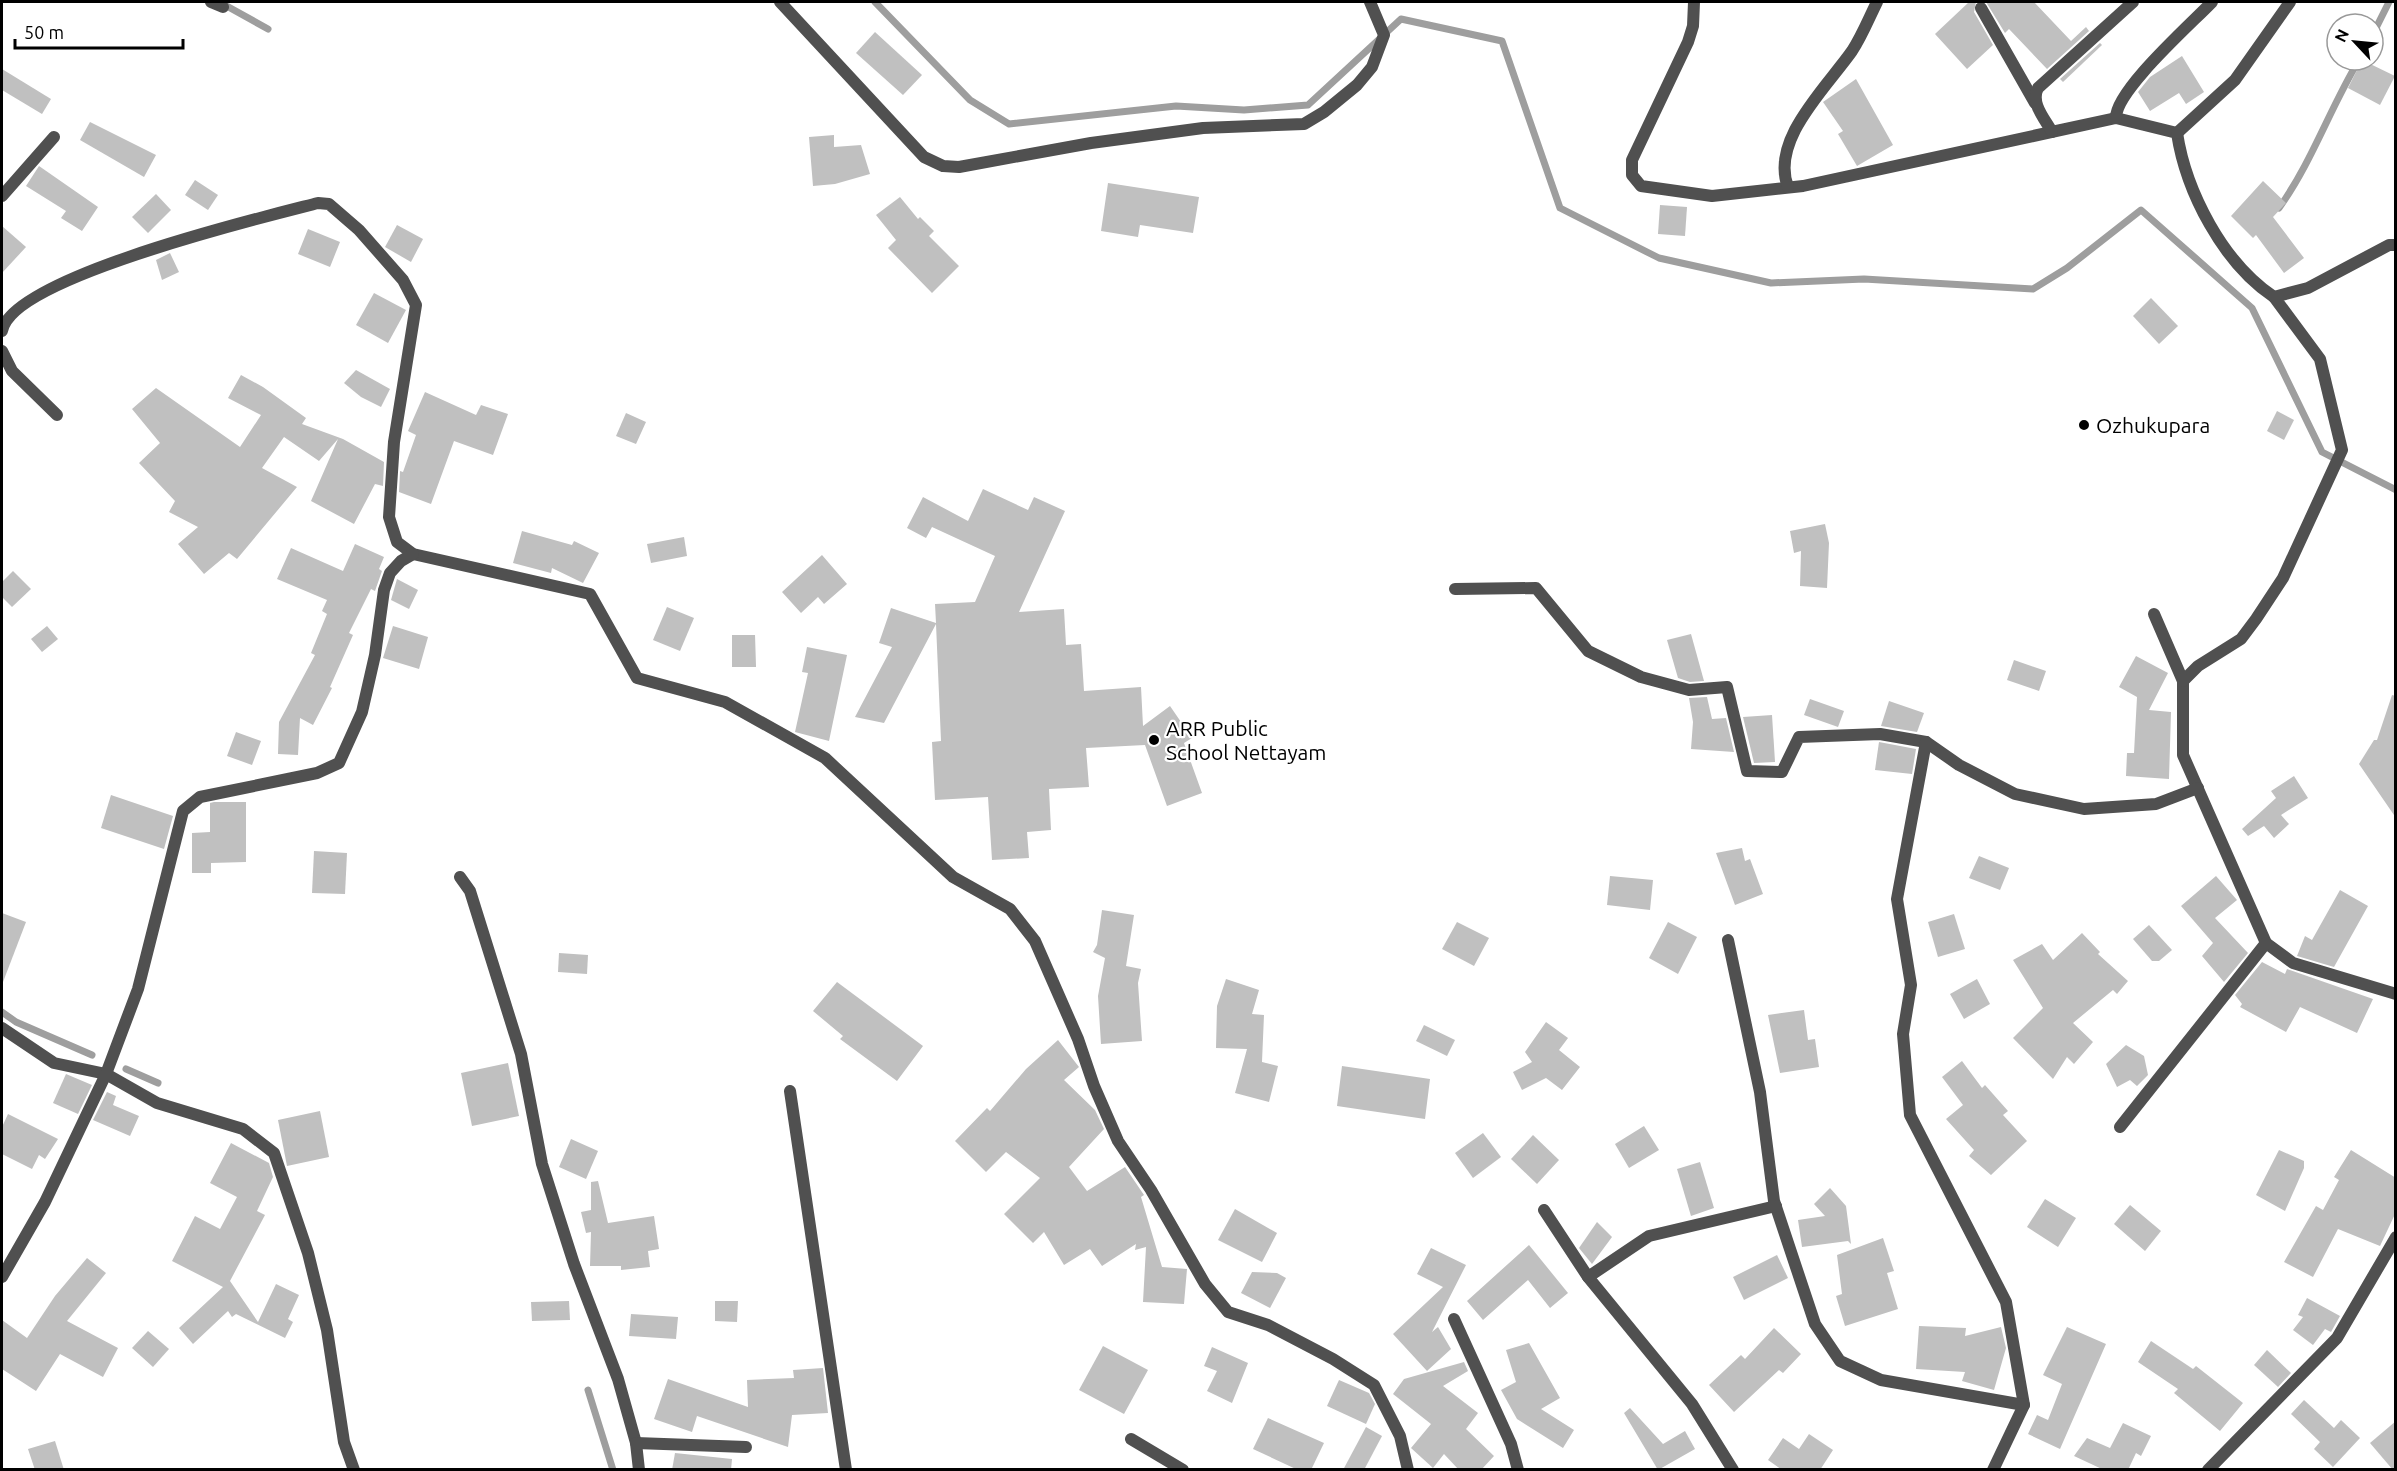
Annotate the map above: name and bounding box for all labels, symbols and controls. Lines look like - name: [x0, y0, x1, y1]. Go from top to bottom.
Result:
- scale bar: [15, 12, 183, 50]
- north arrow: [2325, 12, 2385, 72]
- text: 50 m: [24, 22, 64, 42]
- text: N: [2331, 26, 2352, 45]
- place label: Ozhukupara: [2096, 413, 2210, 437]
- marker: Ozhukupara: [2077, 418, 2091, 432]
- place label: ARR Public School Nettayam: [1166, 716, 1326, 764]
- marker: ARR Public School Nettayam: [1147, 733, 1161, 747]

